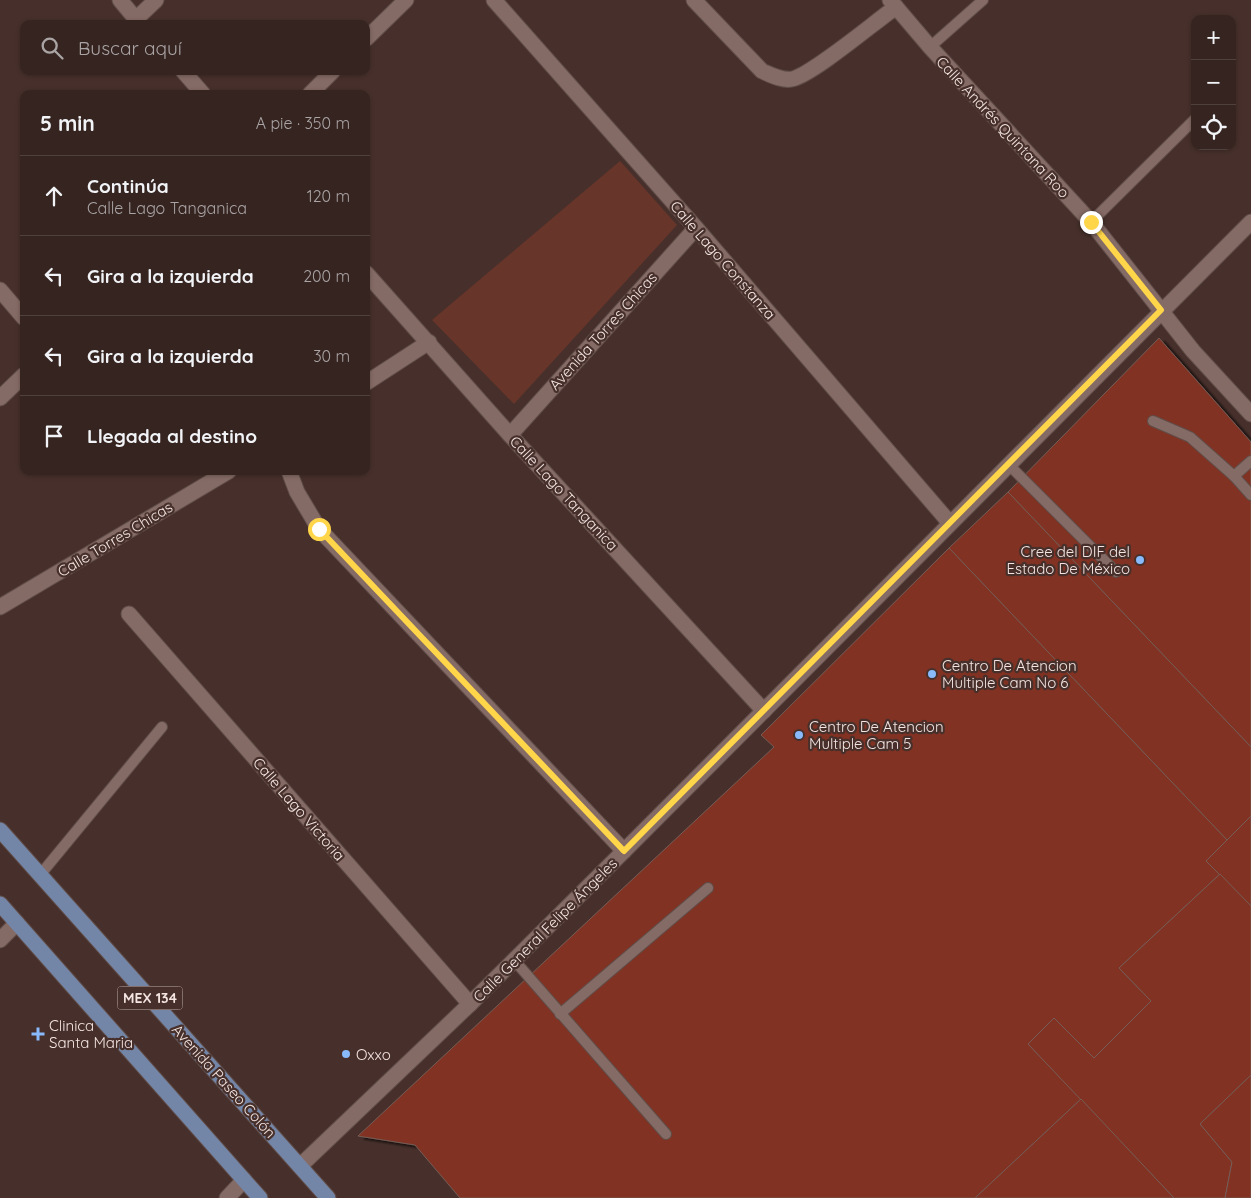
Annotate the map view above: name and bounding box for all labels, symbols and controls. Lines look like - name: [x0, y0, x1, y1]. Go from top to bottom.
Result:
- map controls: [1191, 15, 1236, 150]
- button: +: [1191, 15, 1236, 60]
- search box: [20, 20, 370, 75]
- icon: search: [38, 34, 66, 62]
- text: Buscar aquí: [78, 36, 182, 60]
- street label: Calle Andrés Quintana Roo: [932, 52, 1074, 202]
- button: −: [1191, 60, 1236, 105]
- button: locate: [1191, 105, 1236, 150]
- text: 5 min: [40, 110, 95, 136]
- text: A pie · 350 m: [256, 113, 350, 133]
- text: Continúa: [87, 174, 169, 198]
- icon: ahead: [40, 182, 68, 210]
- text: 120 m: [307, 186, 350, 206]
- street label: Calle Lago Constanza: [666, 197, 780, 323]
- text: Calle Lago Tanganica: [87, 198, 247, 218]
- route end: [1080, 211, 1103, 234]
- icon: left: [40, 262, 68, 290]
- text: Gira a la izquierda: [87, 264, 254, 288]
- text: 200 m: [303, 266, 350, 286]
- street label: Avenida Torres Chicas: [545, 268, 661, 394]
- icon: left: [40, 342, 68, 370]
- text: Gira a la izquierda: [87, 344, 254, 368]
- text: 30 m: [313, 346, 350, 366]
- icon: arrive: [40, 422, 68, 450]
- text: Llegada al destino: [87, 424, 257, 448]
- street label: Calle Lago Tanganica: [506, 432, 622, 554]
- street label: Calle Torres Chicas: [54, 497, 176, 581]
- route start: [308, 518, 331, 541]
- place label: Cree del DIF del Estado De México: [1006, 542, 1130, 578]
- marker: Cree del DIF del Estado De México: [1134, 554, 1146, 566]
- place label: Centro De Atencion Multiple Cam No 6: [942, 656, 1077, 692]
- marker: Centro De Atencion Multiple Cam No 6: [926, 668, 938, 680]
- place label: Centro De Atencion Multiple Cam 5: [809, 717, 944, 753]
- marker: Centro De Atencion Multiple Cam 5: [793, 729, 805, 741]
- street label: Calle Lago Victoria: [249, 753, 349, 865]
- street label: Calle General Felipe Ángeles: [469, 854, 621, 1006]
- road number: MEX 134: [118, 986, 182, 1010]
- place label: Clinica Santa Maria: [49, 1016, 133, 1052]
- street label: Avenida Paseo Colón: [168, 1020, 280, 1142]
- marker: Clinica Santa Maria: [31, 1027, 45, 1041]
- place label: Oxxo: [356, 1045, 391, 1064]
- marker: Oxxo: [340, 1048, 352, 1060]

